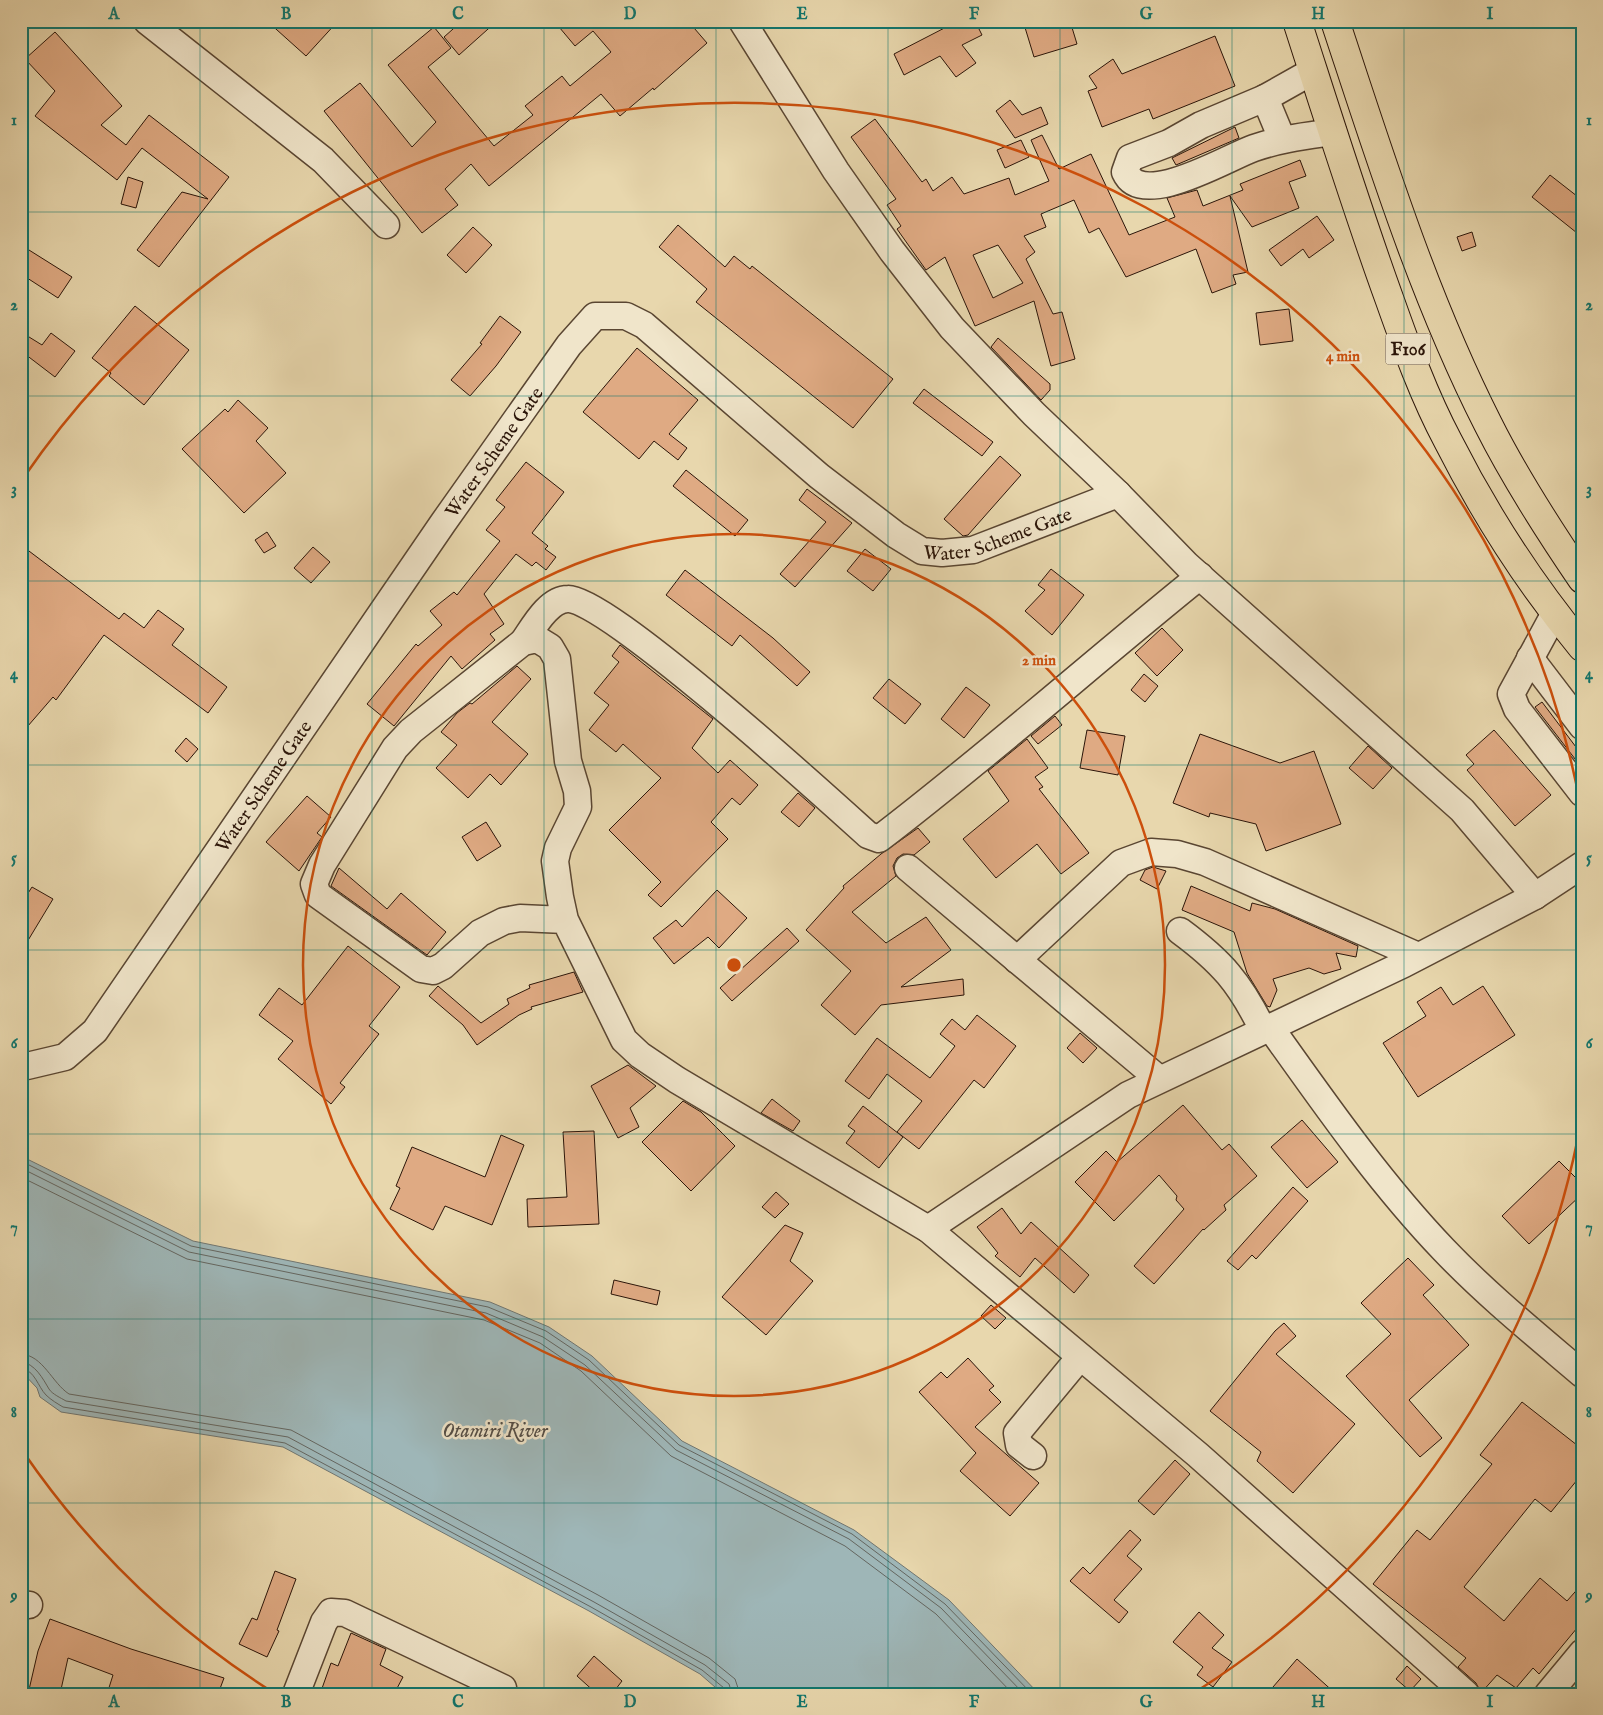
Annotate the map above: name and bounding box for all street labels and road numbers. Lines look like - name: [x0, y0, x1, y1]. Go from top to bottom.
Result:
- road number: F106: [1386, 334, 1430, 364]
- street label: Water Scheme Gate: [441, 383, 550, 523]
- street label: Water Scheme Gate: [922, 503, 1076, 567]
- street label: Water Scheme Gate: [211, 716, 318, 857]

